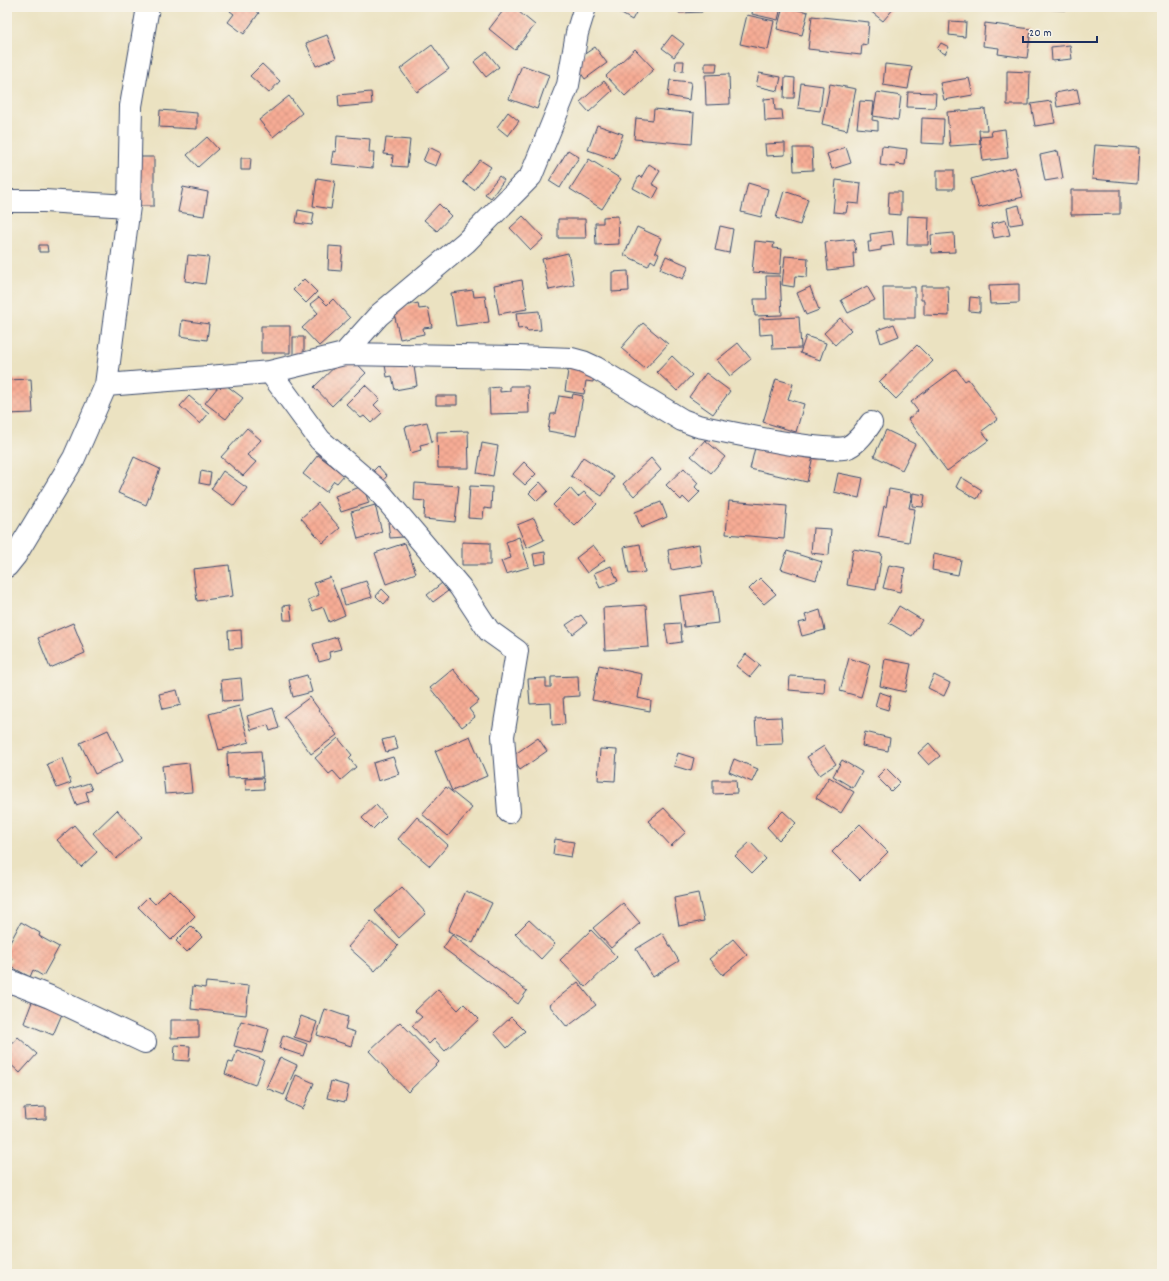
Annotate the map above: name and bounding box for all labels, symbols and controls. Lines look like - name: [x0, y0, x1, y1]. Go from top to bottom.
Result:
- scale bar: [1023, 18, 1097, 44]
- text: 20 m: [1029, 25, 1052, 42]

